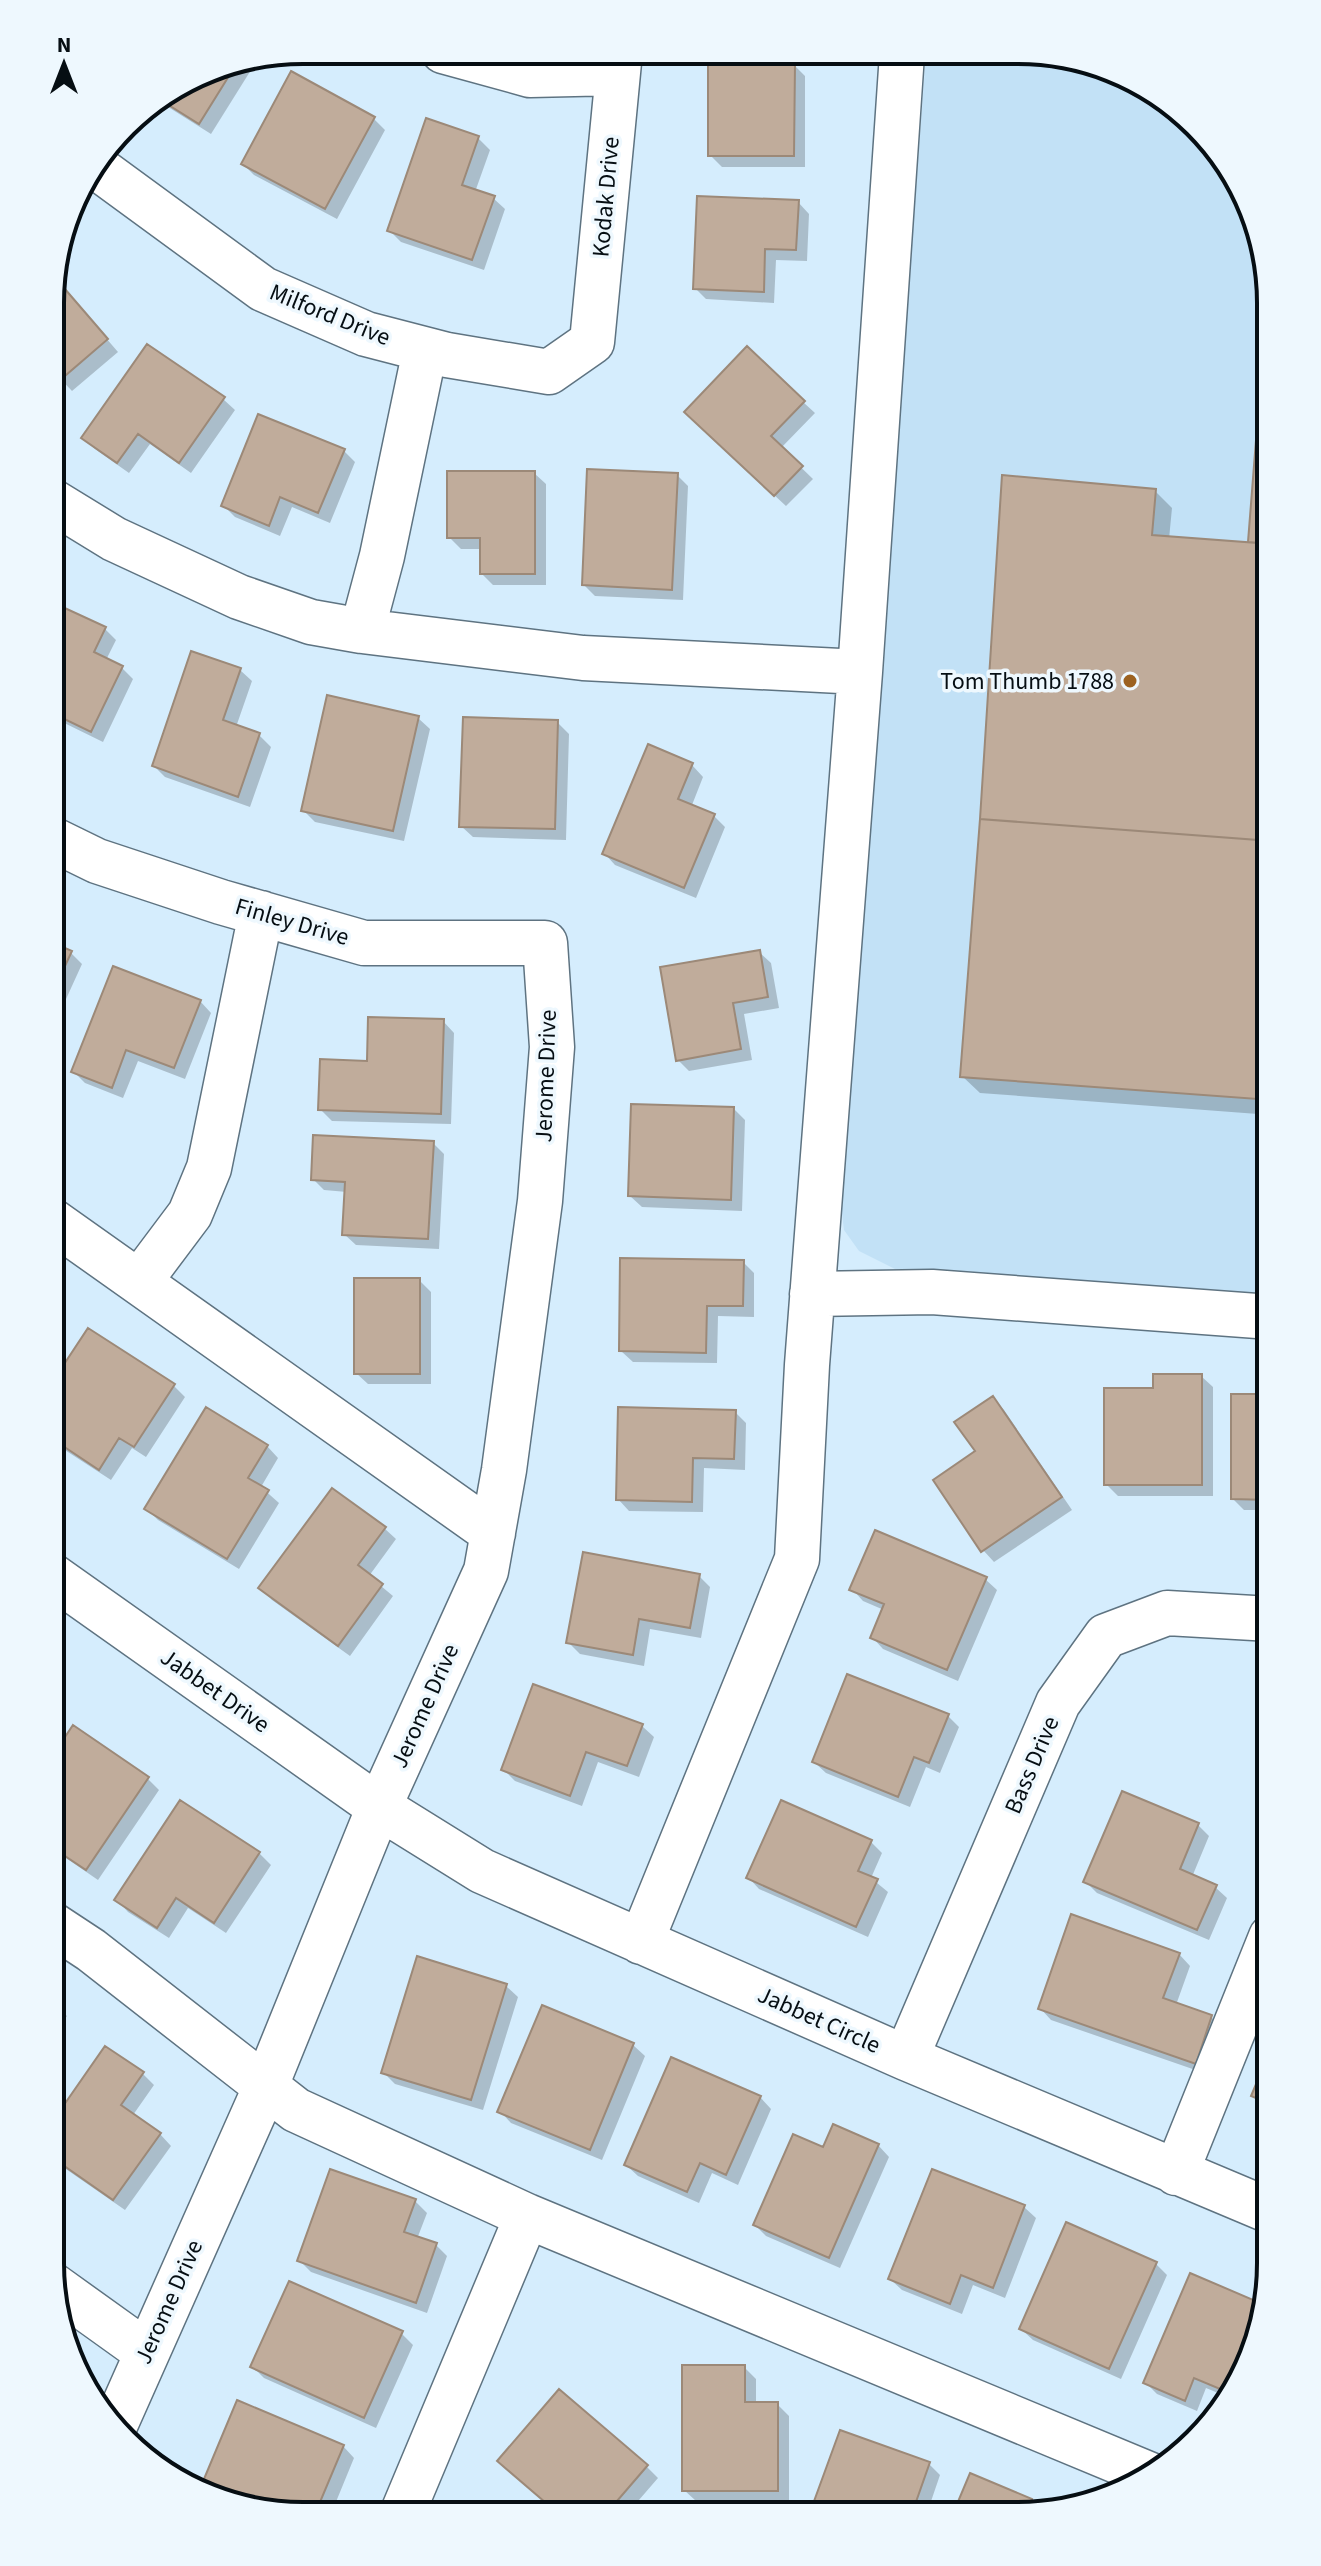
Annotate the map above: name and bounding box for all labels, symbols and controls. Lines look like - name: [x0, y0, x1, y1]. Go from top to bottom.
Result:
- north arrow: [24, 24, 104, 104]
- text: N: [57, 29, 71, 61]
- street label: Kodak Drive: [583, 135, 629, 259]
- street label: Milford Drive: [264, 275, 396, 355]
- place label: Tom Thumb 1788: [940, 664, 1114, 699]
- marker: Tom Thumb 1788: [1121, 672, 1139, 690]
- street label: Finley Drive: [231, 889, 353, 955]
- street label: Jerome Drive: [526, 1009, 566, 1143]
- street label: Jerome Drive: [382, 1638, 468, 1774]
- street label: Jabbet Drive: [153, 1640, 277, 1742]
- street label: Bass Drive: [996, 1711, 1068, 1819]
- street label: Jabbet Circle: [752, 1977, 886, 2063]
- street label: Jerome Drive: [126, 2234, 212, 2370]

